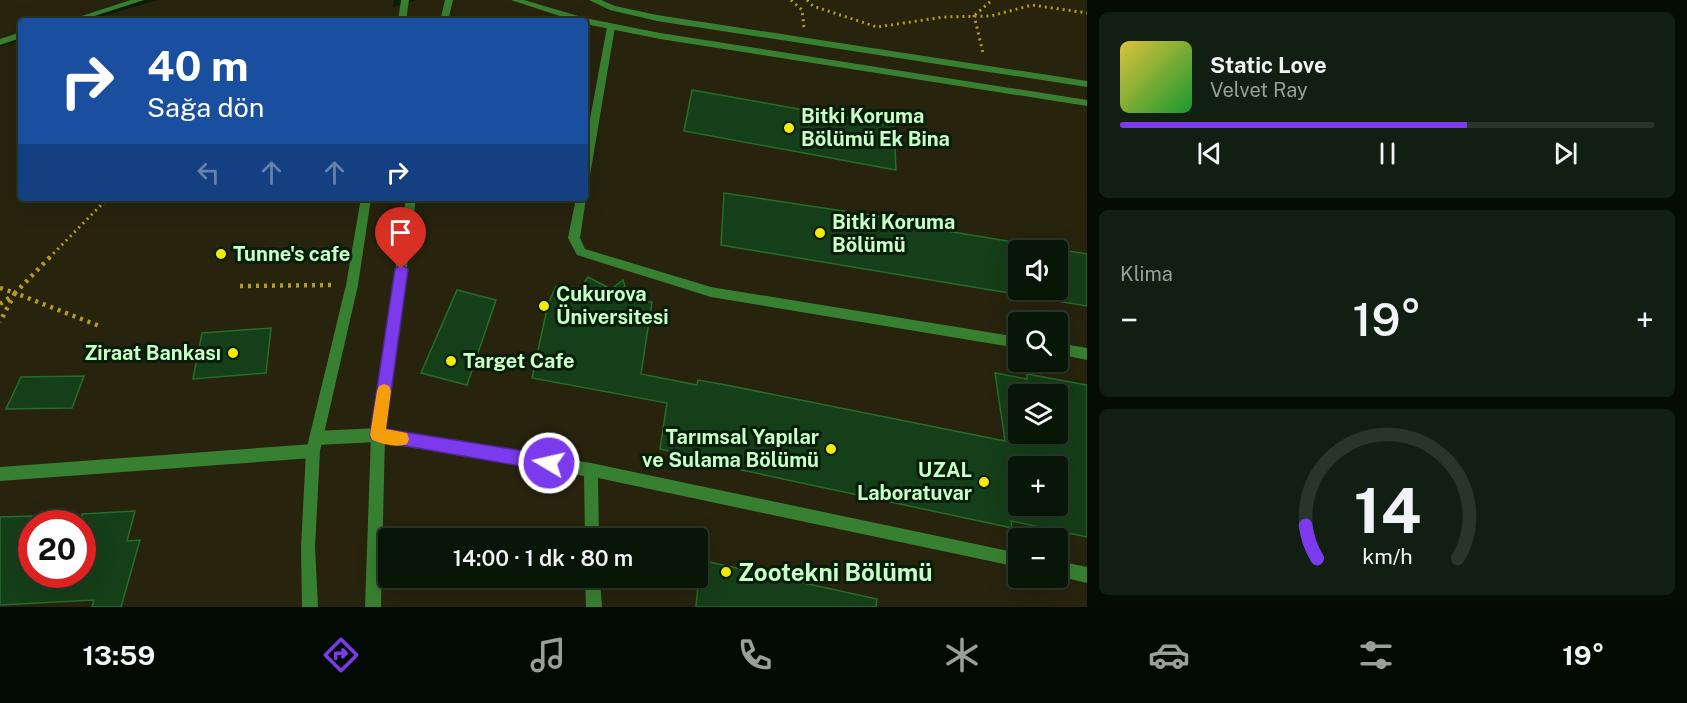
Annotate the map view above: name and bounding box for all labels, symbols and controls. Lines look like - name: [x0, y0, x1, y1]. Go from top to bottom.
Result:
- text: 40 m: [147, 41, 249, 90]
- icon: right: [48, 42, 126, 120]
- text: Static Love: [1210, 52, 1327, 78]
- text: Velvet Ray: [1210, 78, 1308, 102]
- text: Sağa dön: [147, 91, 264, 123]
- place label: Bitki Koruma Bölümü Ek Bina: [801, 104, 950, 151]
- marker: Bitki Koruma Bölümü Ek Bina: [782, 121, 796, 135]
- icon: previous: [1193, 137, 1226, 170]
- icon: pause: [1371, 137, 1404, 170]
- icon: next: [1549, 137, 1582, 170]
- icon: left: [192, 156, 225, 189]
- icon: ahead: [255, 156, 288, 189]
- icon: ahead: [318, 156, 351, 189]
- icon: right: [381, 156, 414, 189]
- pin: [375, 207, 426, 269]
- place label: Bitki Koruma Bölümü: [832, 210, 955, 257]
- icon: arrive: [384, 216, 417, 249]
- marker: Bitki Koruma Bölümü: [813, 226, 827, 240]
- map controls: [1008, 240, 1068, 588]
- button: sound: [1008, 240, 1068, 300]
- place label: Tunne's cafe: [233, 242, 350, 266]
- marker: Tunne's cafe: [214, 247, 228, 261]
- text: Klima: [1120, 262, 1173, 286]
- place label: Çukurova Üniversitesi: [556, 282, 669, 329]
- text: 19°: [1353, 293, 1421, 346]
- marker: Çukurova Üniversitesi: [537, 299, 551, 313]
- text: −: [1120, 301, 1138, 339]
- text: +: [1636, 301, 1654, 339]
- button: search: [1008, 312, 1068, 372]
- place label: Ziraat Bankası: [84, 341, 221, 365]
- marker: Ziraat Bankası: [226, 346, 240, 360]
- place label: Target Cafe: [463, 349, 575, 373]
- marker: Target Cafe: [444, 354, 458, 368]
- button: layers: [1008, 384, 1068, 444]
- place label: Tarımsal Yapılar ve Sulama Bölümü: [642, 425, 819, 472]
- position arrow: [517, 431, 581, 495]
- marker: Tarımsal Yapılar ve Sulama Bölümü: [824, 442, 838, 456]
- button: +: [1008, 456, 1068, 516]
- place label: UZAL Laboratuvar: [857, 458, 972, 505]
- text: 14: [1353, 474, 1421, 547]
- marker: UZAL Laboratuvar: [977, 475, 991, 489]
- speed limit sign: 20: [18, 510, 96, 588]
- button: −: [1008, 528, 1068, 588]
- text: km/h: [1362, 544, 1412, 569]
- text: 14:00 · 1 dk · 80 m: [453, 545, 633, 571]
- place label: Zootekni Bölümü: [738, 558, 933, 586]
- marker: Zootekni Bölümü: [719, 565, 733, 579]
- icon: directions: [320, 634, 362, 676]
- icon: music: [527, 634, 569, 676]
- icon: phone: [734, 634, 776, 676]
- icon: climate: [941, 634, 983, 676]
- icon: car: [1148, 634, 1190, 676]
- icon: filters: [1355, 634, 1397, 676]
- text: 13:59: [83, 639, 155, 671]
- text: 19°: [1562, 639, 1604, 671]

